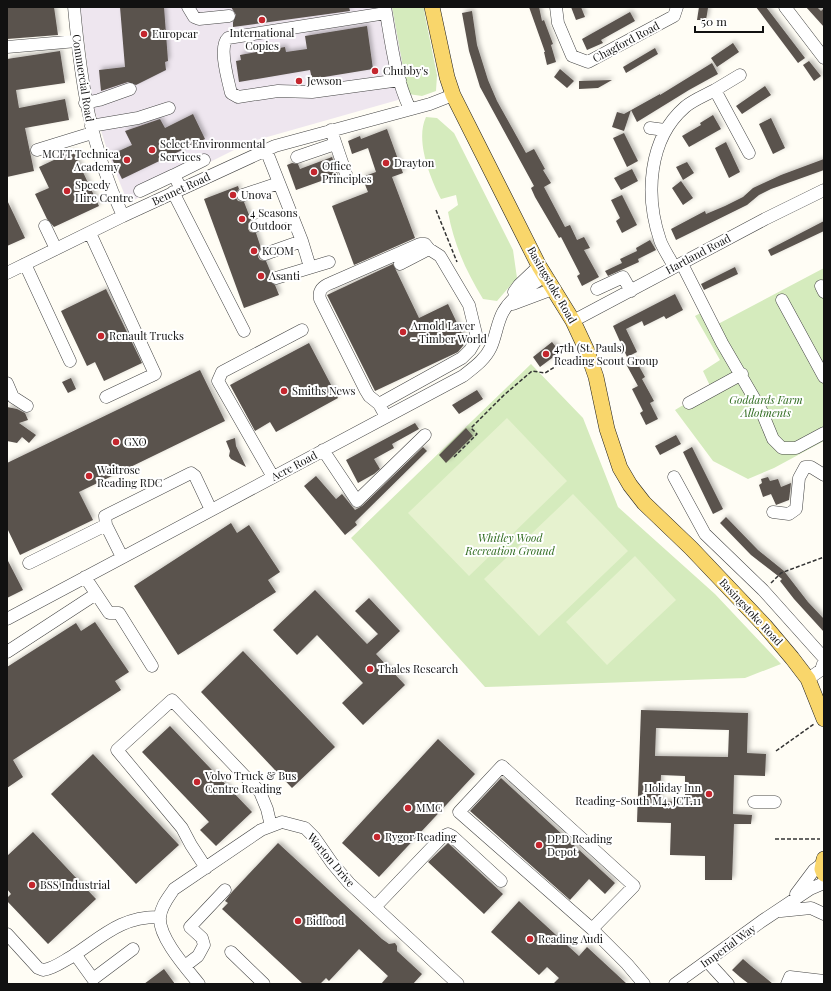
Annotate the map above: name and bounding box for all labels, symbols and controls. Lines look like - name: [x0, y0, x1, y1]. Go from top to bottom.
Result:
- scale bar: [695, 8, 763, 34]
- text: 50 m: [701, 13, 727, 29]
- marker: International Copies: [257, 15, 267, 25]
- street label: Chagford Road: [590, 17, 662, 65]
- place label: International Copies: [229, 25, 295, 53]
- place label: Europcar: [152, 26, 198, 41]
- marker: Europcar: [139, 29, 149, 39]
- street label: Commercial Road: [69, 33, 98, 123]
- place label: Chubby's: [383, 63, 428, 78]
- marker: Chubby's: [370, 66, 380, 76]
- place label: Jewson: [306, 73, 342, 88]
- marker: Jewson: [294, 76, 304, 86]
- place label: Select Environmental Services: [160, 136, 265, 164]
- marker: Select Environmental Services: [147, 145, 157, 155]
- place label: MCFT Technica Academy: [42, 146, 120, 174]
- marker: MCFT Technica Academy: [122, 155, 132, 165]
- place label: Drayton: [394, 155, 435, 170]
- place label: Office Principles: [322, 158, 372, 186]
- marker: Drayton: [381, 158, 391, 168]
- marker: Office Principles: [309, 167, 319, 177]
- street label: Bennet Road: [149, 168, 213, 209]
- place label: Speedy Hire Centre: [75, 177, 134, 205]
- marker: Speedy Hire Centre: [62, 186, 72, 196]
- place label: Unova: [241, 187, 272, 202]
- marker: Unova: [228, 190, 238, 200]
- place label: 4 Seasons Outdoor: [250, 205, 298, 233]
- marker: 4 Seasons Outdoor: [237, 214, 247, 224]
- street label: Hartland Road: [663, 230, 734, 277]
- place label: KCOM: [262, 243, 294, 258]
- street label: Basingstoke Road: [524, 244, 581, 326]
- marker: KCOM: [249, 246, 259, 256]
- place label: Asanti: [268, 268, 300, 283]
- marker: Asanti: [256, 271, 266, 281]
- place label: Arnold Laver - Timber World: [410, 318, 488, 346]
- marker: Arnold Laver - Timber World: [398, 327, 408, 337]
- place label: Renault Trucks: [109, 328, 184, 343]
- marker: Renault Trucks: [96, 331, 106, 341]
- place label: 47th (St. Pauls) Reading Scout Group: [554, 340, 658, 368]
- marker: 47th (St. Pauls) Reading Scout Group: [541, 349, 551, 359]
- place label: Smiths News: [292, 383, 355, 398]
- marker: Smiths News: [279, 386, 289, 396]
- park label: Goddards Farm Allotments: [729, 392, 803, 420]
- place label: GXO: [124, 434, 147, 449]
- marker: GXO: [111, 437, 121, 447]
- street label: Acre Road: [267, 447, 320, 484]
- place label: Waitrose Reading RDC: [96, 462, 162, 490]
- marker: Waitrose Reading RDC: [84, 471, 94, 481]
- park label: Whitley Wood Recreation Ground: [464, 530, 556, 558]
- street label: Basingstoke Road: [716, 575, 787, 649]
- place label: Thales Research: [378, 661, 459, 676]
- marker: Thales Research: [365, 664, 375, 674]
- place label: Volvo Truck & Bus Centre Reading: [204, 768, 296, 796]
- marker: Volvo Truck & Bus Centre Reading: [192, 777, 202, 787]
- place label: Holiday Inn Reading-South M4, JCT.11: [575, 780, 701, 808]
- marker: Holiday Inn Reading-South M4, JCT.11: [704, 789, 714, 799]
- place label: MMC: [416, 800, 443, 815]
- marker: MMC: [403, 803, 413, 813]
- street label: Worton Drive: [304, 829, 359, 890]
- place label: Rygor Reading: [385, 829, 457, 844]
- place label: DPD Reading Depot: [547, 831, 612, 859]
- marker: Rygor Reading: [372, 832, 382, 842]
- marker: DPD Reading Depot: [534, 840, 544, 850]
- place label: BSS Industrial: [40, 877, 110, 892]
- marker: BSS Industrial: [27, 880, 37, 890]
- place label: Bidfood: [306, 913, 345, 928]
- marker: Bidfood: [293, 916, 303, 926]
- street label: Imperial Way: [697, 920, 759, 971]
- place label: Reading Audi: [538, 931, 603, 946]
- marker: Reading Audi: [525, 934, 535, 944]

